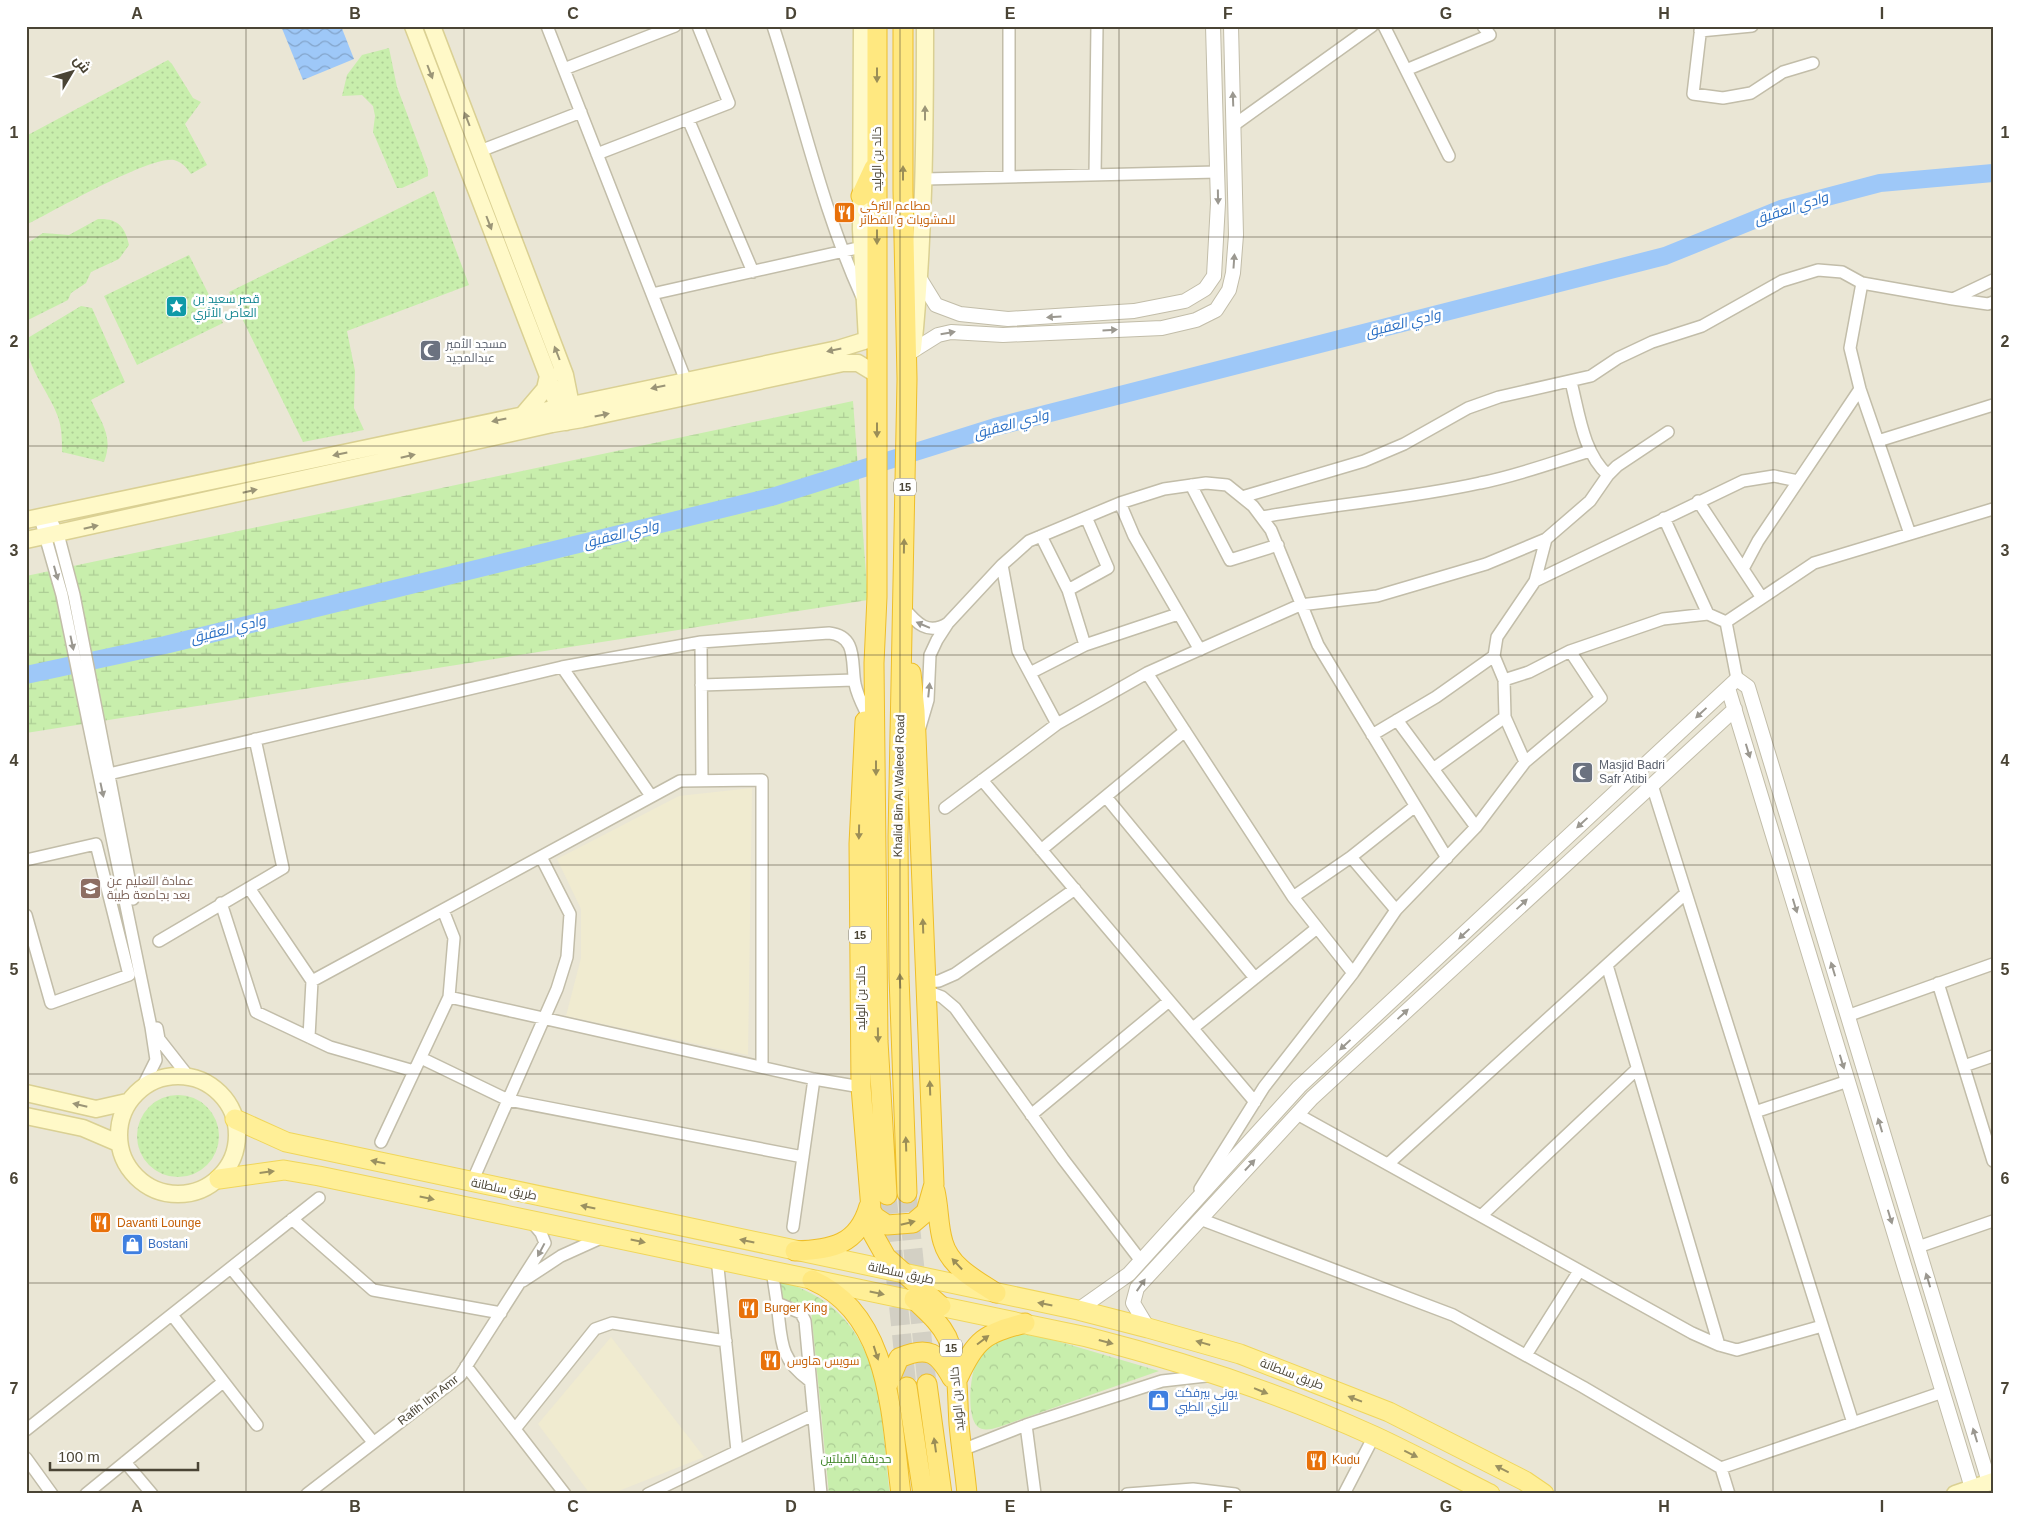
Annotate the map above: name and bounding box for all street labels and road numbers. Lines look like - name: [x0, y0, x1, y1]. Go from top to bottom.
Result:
- street label: خالد بن الوليد: [870, 127, 884, 191]
- road number: 15: [894, 478, 916, 496]
- street label: Khalid Bin Al Waleed Road: [891, 714, 907, 858]
- road number: 15: [849, 926, 871, 944]
- street label: خالد بن الوليد: [854, 966, 868, 1030]
- street label: طريق سلطانة: [470, 1175, 538, 1203]
- street label: طريق سلطانة: [867, 1259, 935, 1287]
- road number: 15: [940, 1340, 962, 1356]
- street label: طريق سلطانة: [1258, 1355, 1326, 1393]
- street label: خالد بن الوليد: [947, 1366, 967, 1432]
- street label: Rafih Ibn Amr: [395, 1372, 461, 1428]

